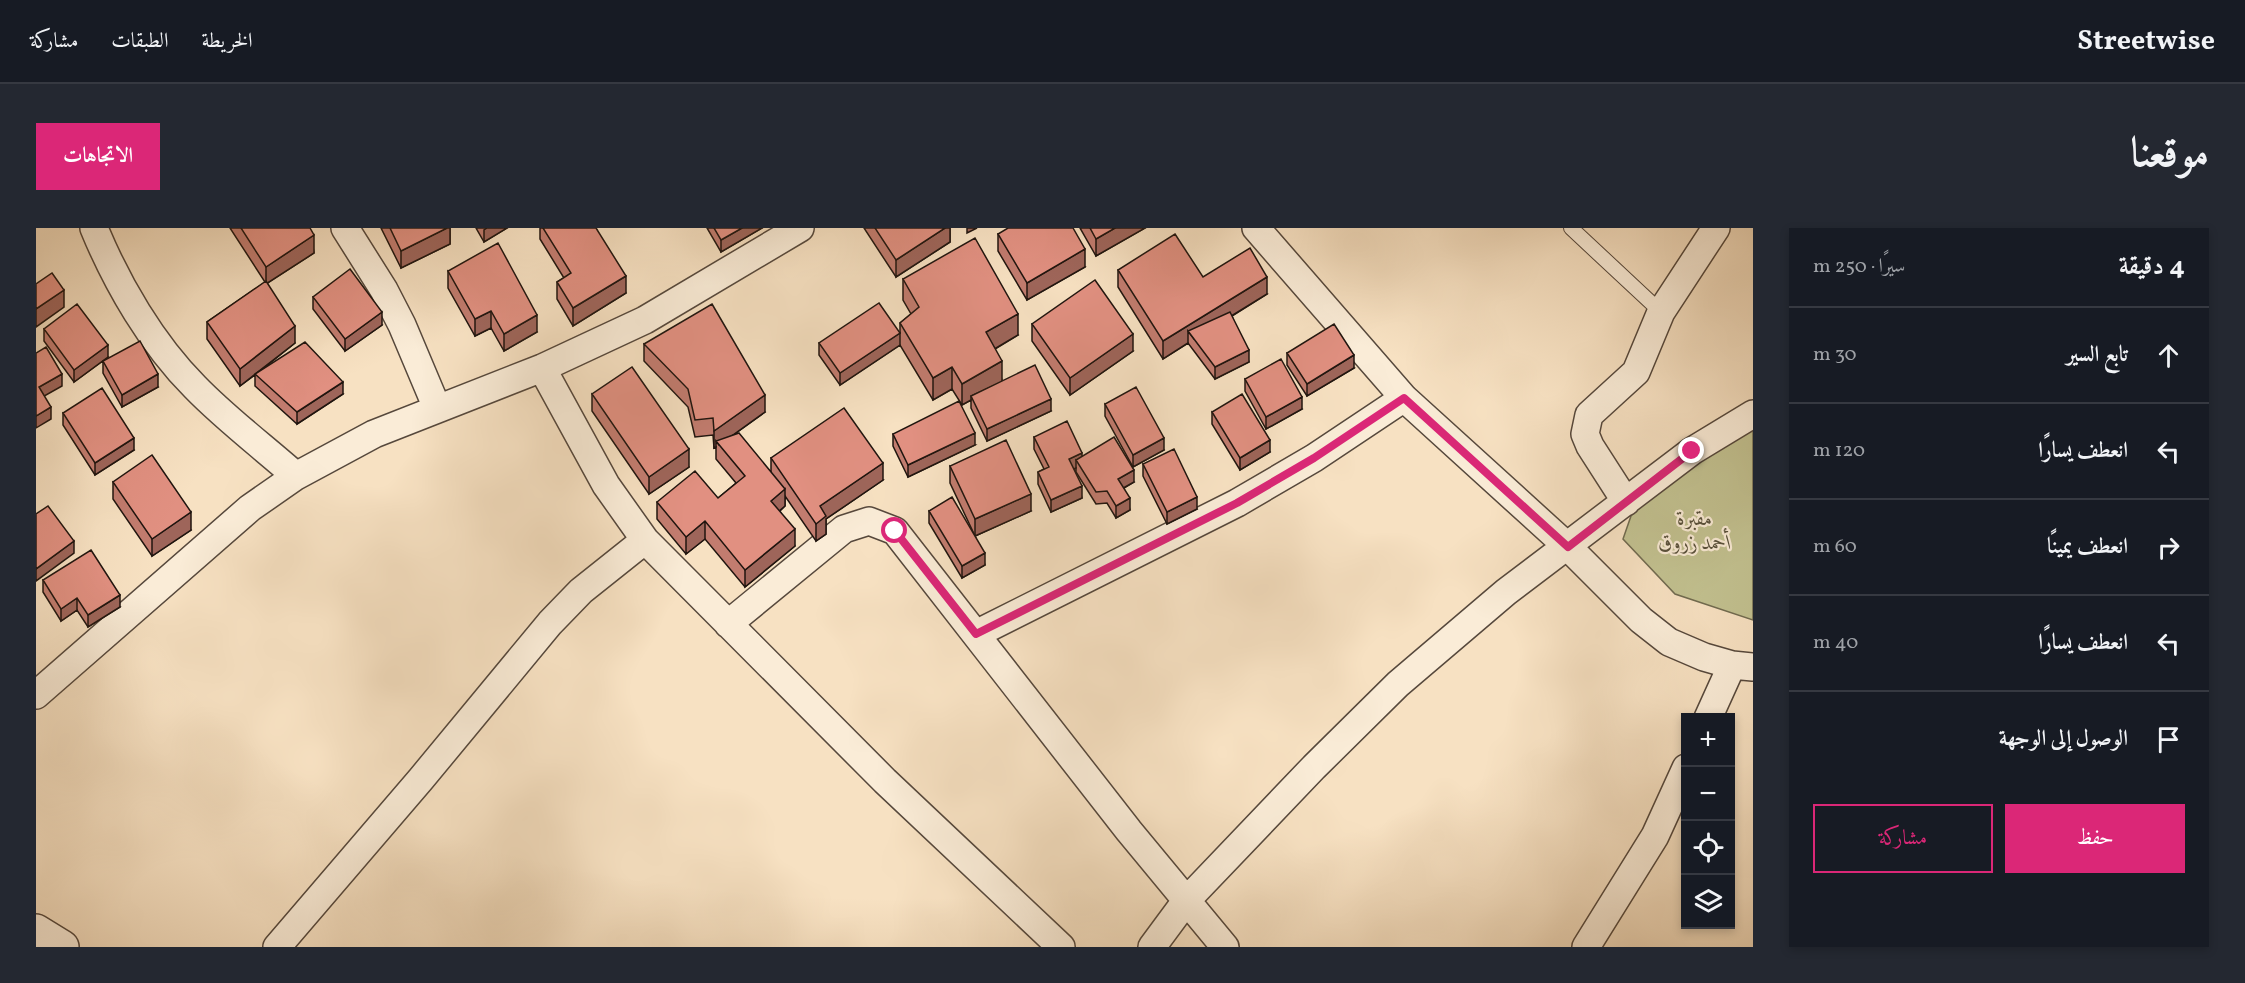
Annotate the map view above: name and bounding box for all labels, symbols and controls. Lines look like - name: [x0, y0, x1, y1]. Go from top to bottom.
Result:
- text: Streetwise: [2077, 22, 2215, 61]
- text: مشاركة: [30, 27, 78, 56]
- text: الطبقات: [111, 27, 168, 56]
- text: الخريطة: [201, 27, 253, 56]
- button: الاتجاهات: [36, 123, 160, 190]
- text: موقعنا: [2131, 126, 2209, 185]
- text: 4 دقيقة: [2119, 249, 2185, 285]
- text: سيرًا · 250 m: [1813, 253, 1905, 281]
- icon: ahead: [2152, 339, 2185, 372]
- text: تابع السير: [2066, 340, 2128, 371]
- text: 30 m: [1813, 341, 1857, 369]
- icon: left: [2152, 435, 2185, 468]
- text: انعطف يسارًا: [2038, 436, 2128, 467]
- route end: [1678, 437, 1704, 463]
- text: 120 m: [1813, 437, 1865, 465]
- park label: مقبرة أحمد زروق: [1658, 505, 1732, 558]
- route start: [881, 517, 907, 543]
- icon: right: [2152, 531, 2185, 564]
- text: انعطف يمينًا: [2047, 532, 2128, 563]
- text: 60 m: [1813, 533, 1857, 561]
- icon: left: [2152, 627, 2185, 660]
- text: انعطف يسارًا: [2038, 628, 2128, 659]
- text: 40 m: [1813, 629, 1858, 657]
- map controls: [1681, 713, 1735, 929]
- button: +: [1681, 713, 1735, 767]
- icon: arrive: [2152, 723, 2185, 756]
- text: الوصول إلى الوجهة: [1999, 724, 2128, 755]
- button: −: [1681, 767, 1735, 821]
- button: مشاركة: [1813, 804, 1993, 873]
- button: حفظ: [2005, 804, 2185, 873]
- button: locate: [1681, 821, 1735, 875]
- button: layers: [1681, 875, 1735, 929]

